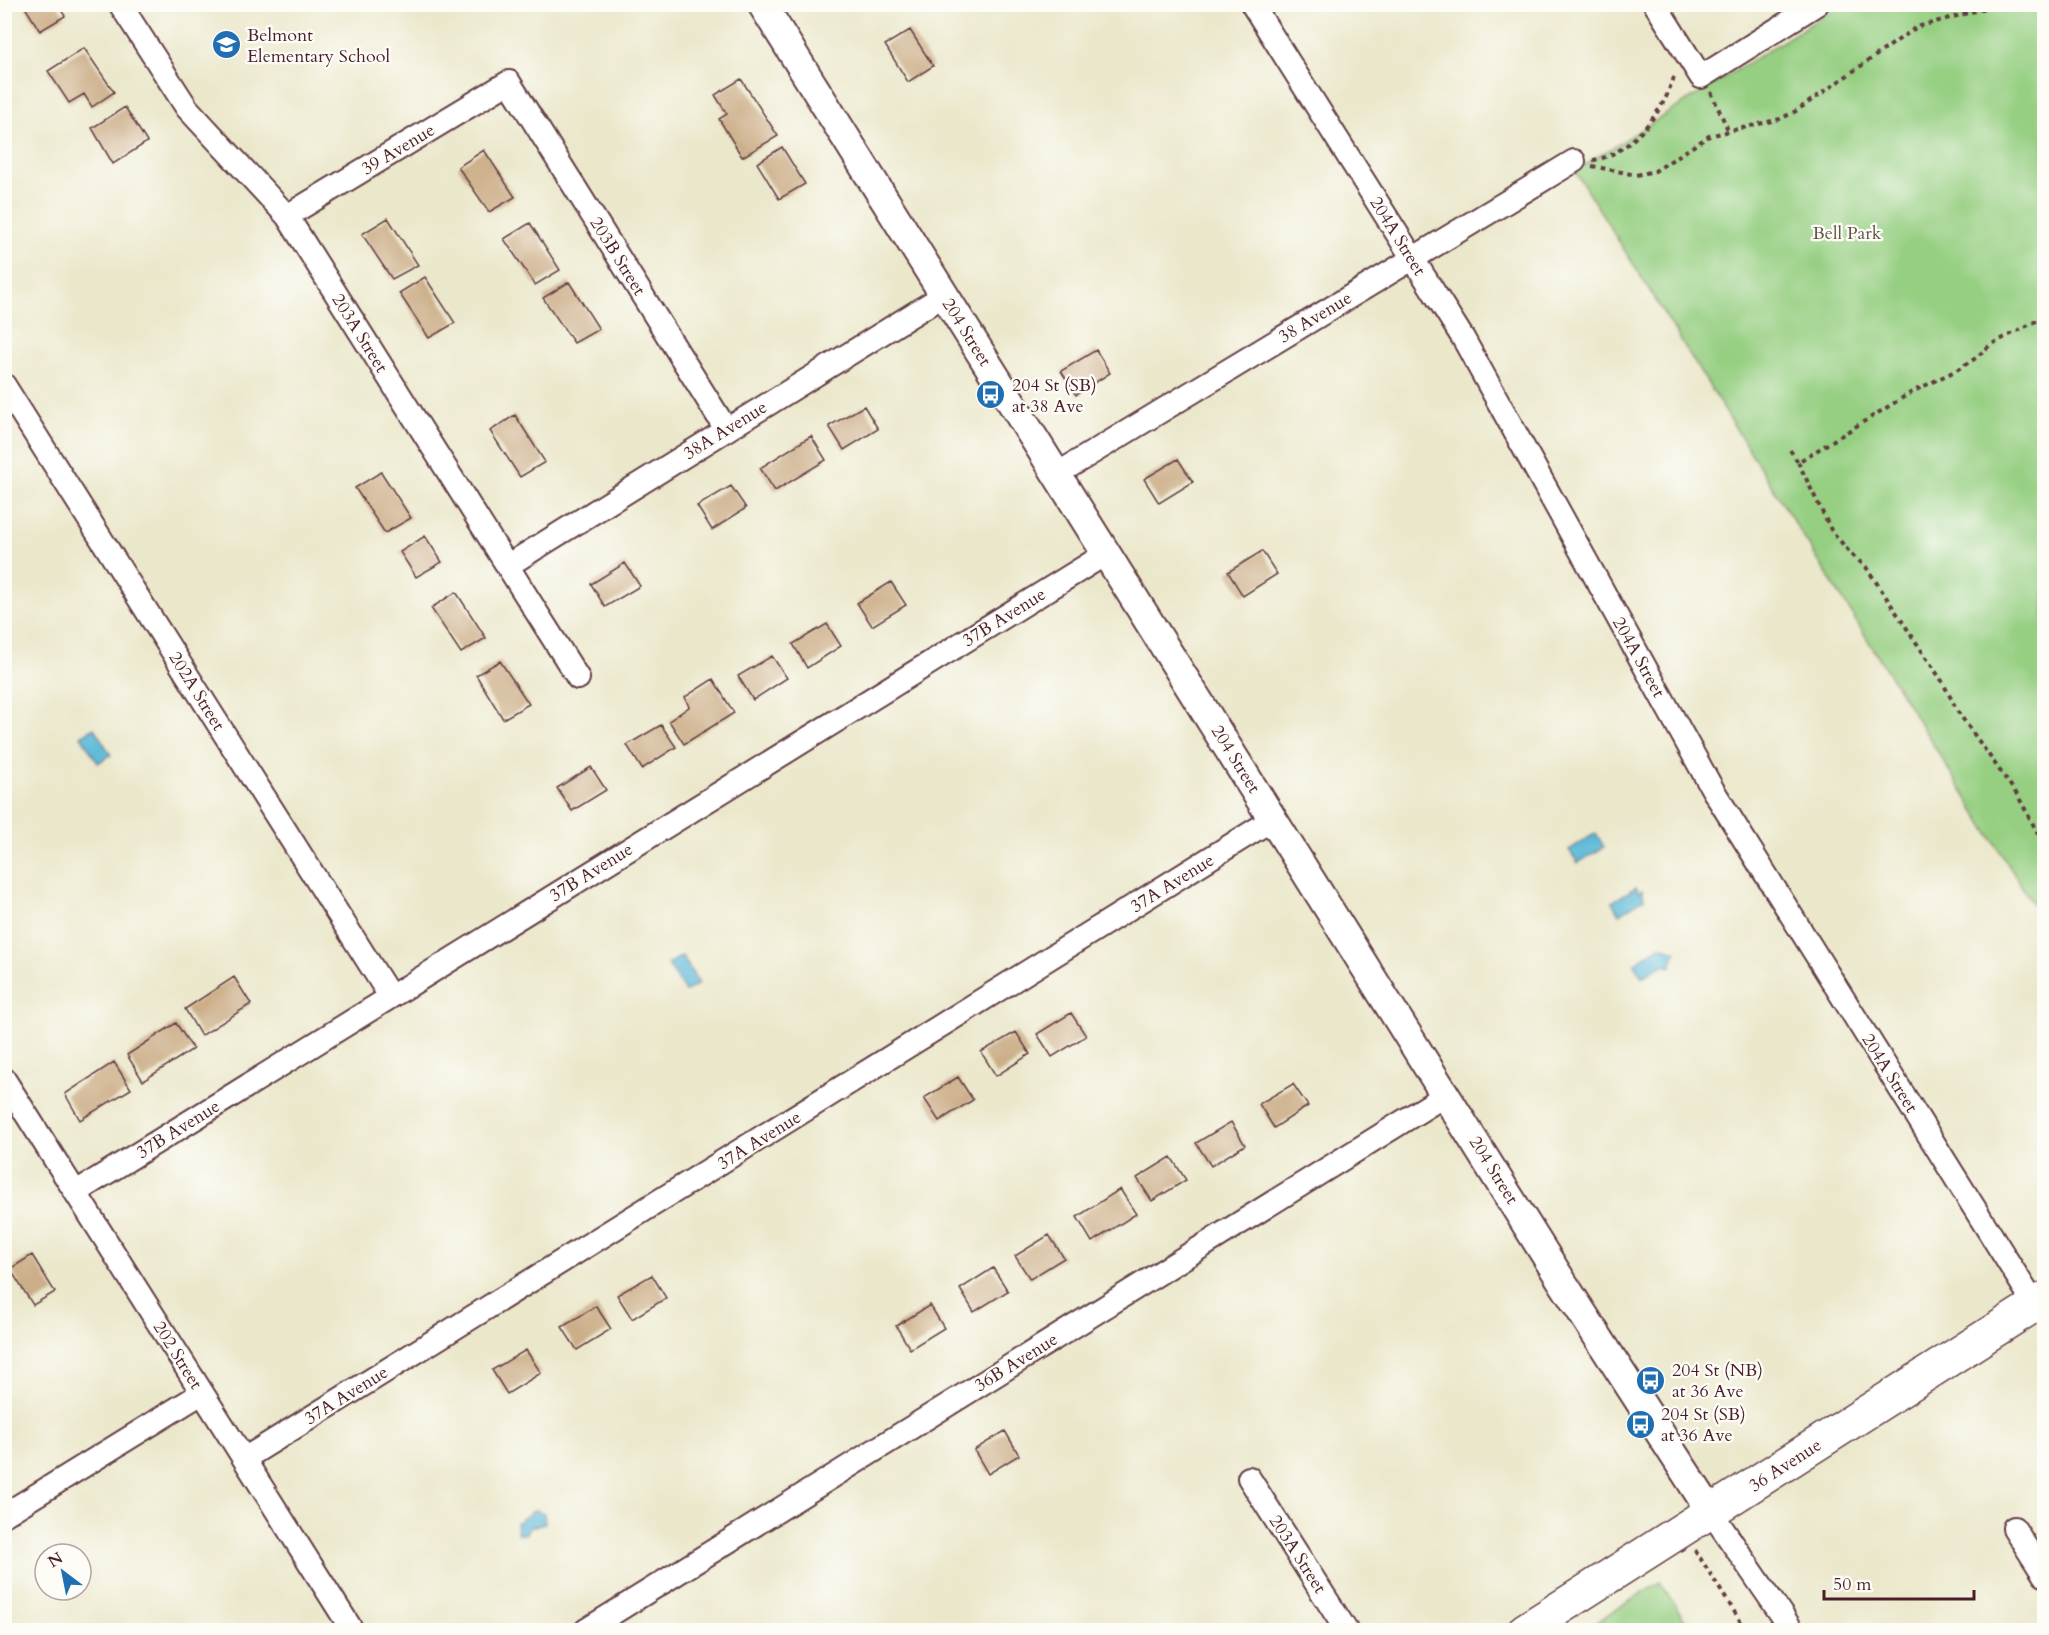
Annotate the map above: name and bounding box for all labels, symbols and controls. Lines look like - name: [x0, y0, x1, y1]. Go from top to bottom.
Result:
- place label: Belmont Elementary School: [247, 23, 390, 69]
- school or university icon: Belmont Elementary School: [210, 29, 242, 61]
- street label: 39 Avenue: [357, 118, 440, 181]
- street label: 204A Street: [1363, 192, 1432, 281]
- street label: 203B Street: [584, 212, 652, 300]
- park label: Bell Park: [1812, 221, 1882, 246]
- street label: 38 Avenue: [1274, 286, 1357, 349]
- street label: 203A Street: [325, 289, 394, 378]
- street label: 204 Street: [936, 294, 997, 371]
- place label: 204 St (SB) at 38 Ave: [1012, 373, 1097, 419]
- bus stop icon: 204 St (SB) at 38 Ave: [975, 379, 1007, 411]
- street label: 38A Avenue: [679, 395, 772, 466]
- street label: 37B Avenue: [958, 582, 1051, 653]
- street label: 204A Street: [1606, 612, 1671, 702]
- street label: 202A Street: [162, 647, 231, 736]
- street label: 204 Street: [1205, 721, 1266, 798]
- street label: 37B Avenue: [545, 837, 638, 908]
- street label: 37A Avenue: [1126, 848, 1219, 919]
- street label: 204A Street: [1855, 1029, 1924, 1118]
- street label: 37B Avenue: [132, 1094, 225, 1165]
- street label: 37A Avenue: [713, 1105, 806, 1176]
- street label: 204 Street: [1463, 1132, 1524, 1209]
- street label: 202 Street: [147, 1317, 208, 1394]
- street label: 36B Avenue: [970, 1327, 1063, 1398]
- place label: 204 St (NB) at 36 Ave: [1672, 1358, 1763, 1404]
- street label: 37A Avenue: [300, 1360, 393, 1431]
- bus stop icon: 204 St (NB) at 36 Ave: [1635, 1364, 1667, 1396]
- place label: 204 St (SB) at 36 Ave: [1661, 1402, 1746, 1448]
- bus stop icon: 204 St (SB) at 36 Ave: [1624, 1408, 1656, 1440]
- street label: 36 Avenue: [1744, 1433, 1826, 1498]
- street label: 203A Street: [1263, 1510, 1332, 1598]
- north arrow: [33, 1542, 93, 1602]
- text: N: [44, 1547, 67, 1573]
- scale bar: [1824, 1563, 1974, 1601]
- text: 50 m: [1833, 1572, 1872, 1597]

